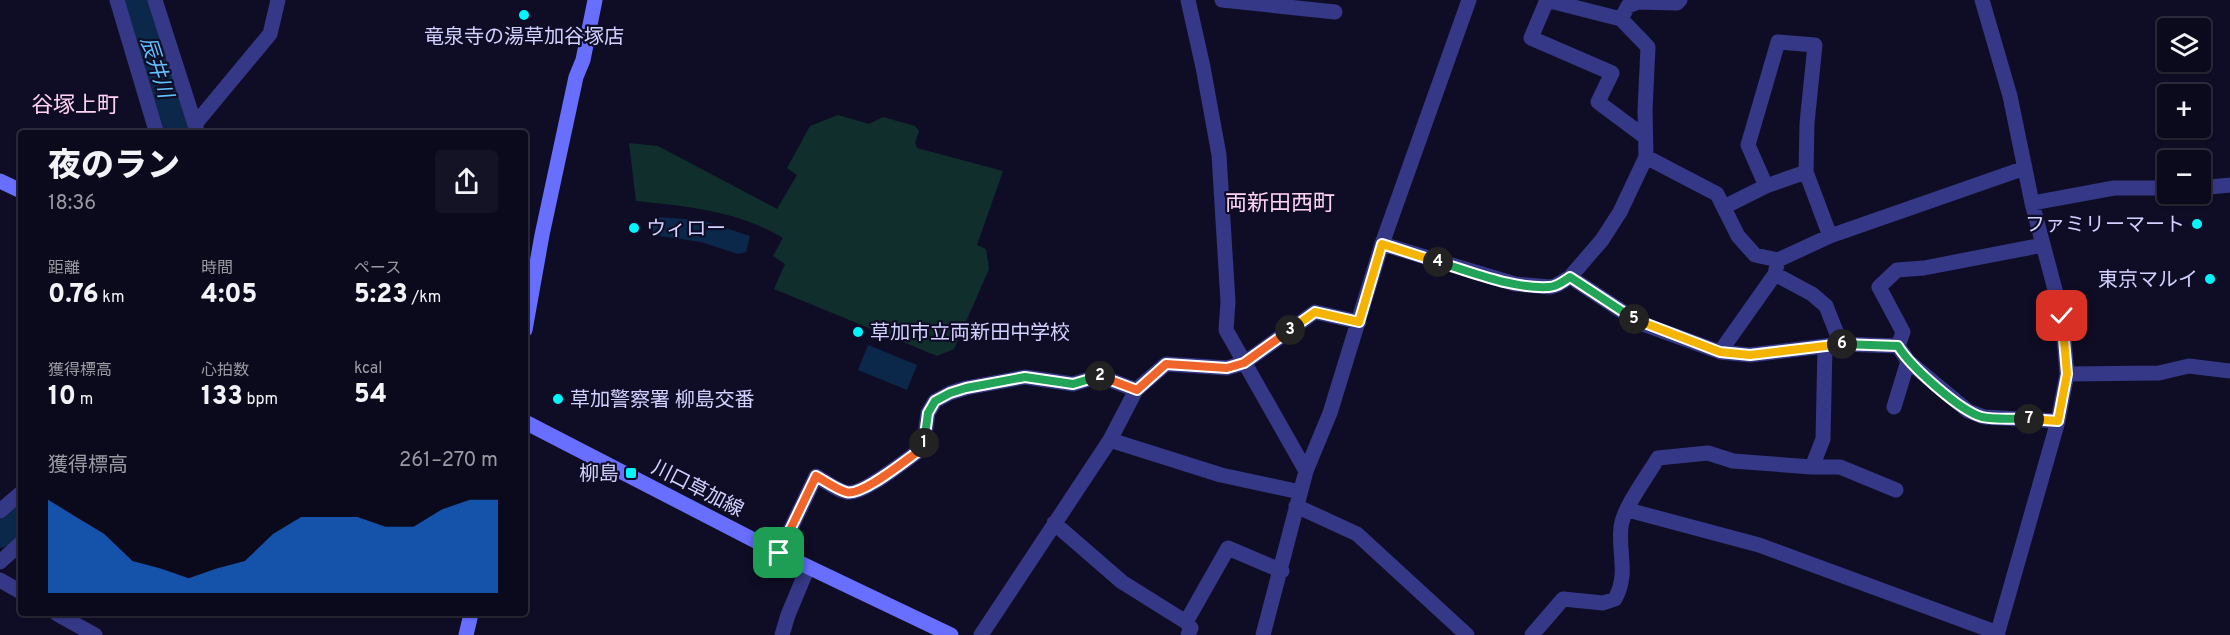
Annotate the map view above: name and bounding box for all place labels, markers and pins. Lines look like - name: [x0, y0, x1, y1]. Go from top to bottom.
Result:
- marker: 竜泉寺の湯草加谷塚店: [517, 8, 531, 22]
- place label: 竜泉寺の湯草加谷塚店: [424, 25, 624, 51]
- place label: ファミリーマート: [2025, 213, 2185, 239]
- place label: ウィロー: [646, 217, 726, 243]
- marker: ファミリーマート: [2190, 217, 2204, 231]
- marker: ウィロー: [627, 221, 641, 235]
- pin: 4: [1423, 247, 1453, 277]
- place label: 東京マルイ: [2098, 268, 2198, 294]
- marker: 東京マルイ: [2203, 272, 2217, 286]
- pin: [2036, 290, 2087, 341]
- pin: 5: [1619, 304, 1649, 334]
- pin: 3: [1275, 315, 1305, 345]
- place label: 草加市立両新田中学校: [870, 321, 1070, 347]
- marker: 草加市立両新田中学校: [851, 325, 865, 339]
- pin: 6: [1827, 329, 1857, 359]
- pin: 2: [1085, 361, 1115, 391]
- place label: 草加警察署 柳島交番: [570, 388, 755, 414]
- marker: 草加警察署 柳島交番: [551, 392, 565, 406]
- pin: 7: [2014, 404, 2044, 434]
- pin: 1: [909, 428, 939, 458]
- place label: 柳島: [579, 462, 619, 488]
- marker: 柳島: [624, 466, 638, 480]
- pin: [753, 527, 804, 578]

